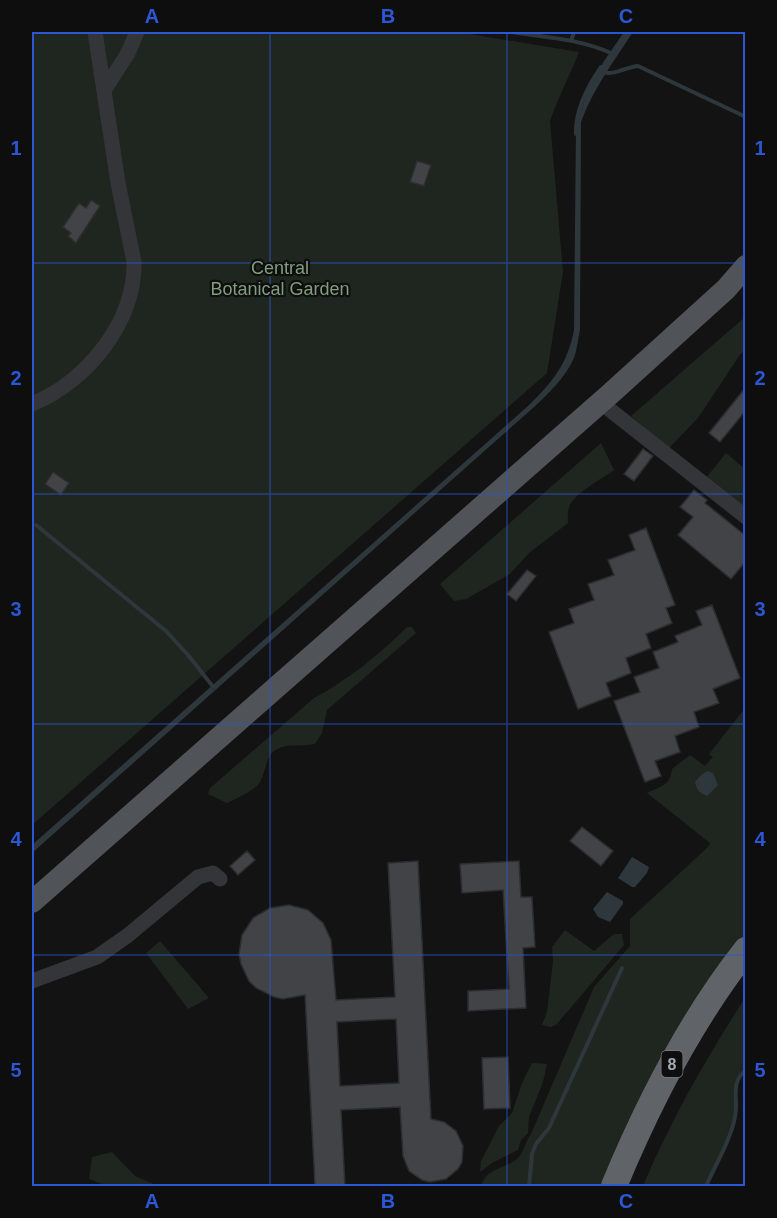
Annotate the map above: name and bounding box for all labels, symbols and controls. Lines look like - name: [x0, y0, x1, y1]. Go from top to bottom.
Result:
- text: A: [145, 5, 159, 27]
- text: B: [381, 5, 395, 27]
- text: C: [619, 5, 633, 27]
- text: 1: [10, 137, 22, 159]
- text: 1: [754, 137, 766, 159]
- park label: Central Botanical Garden: [210, 258, 350, 299]
- text: 2: [10, 367, 22, 389]
- text: 2: [754, 367, 766, 389]
- text: 3: [10, 598, 22, 620]
- text: 3: [754, 598, 766, 620]
- text: 4: [10, 828, 22, 850]
- text: 4: [754, 828, 766, 850]
- road number: 8: [662, 1051, 682, 1077]
- text: 5: [10, 1059, 22, 1081]
- text: 5: [754, 1059, 766, 1081]
- text: A: [145, 1190, 159, 1212]
- text: B: [381, 1190, 395, 1212]
- text: C: [619, 1190, 633, 1212]

